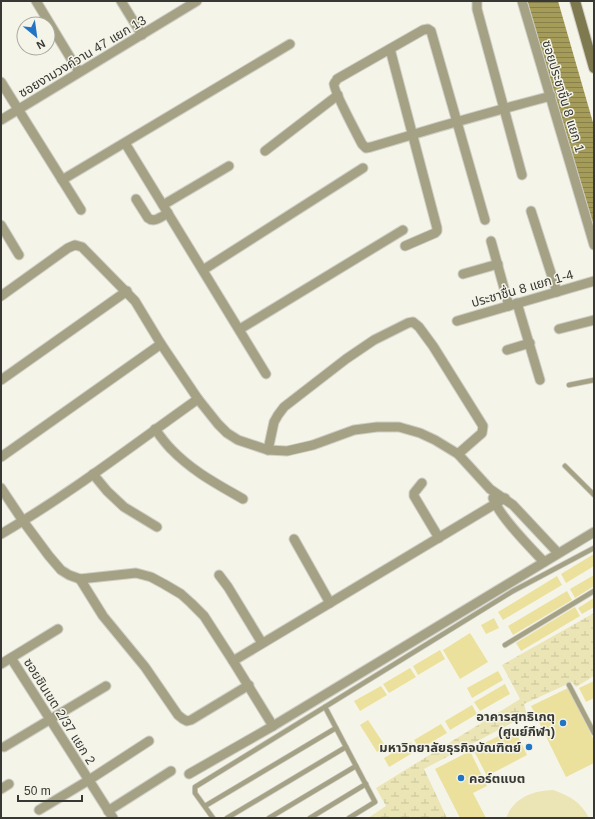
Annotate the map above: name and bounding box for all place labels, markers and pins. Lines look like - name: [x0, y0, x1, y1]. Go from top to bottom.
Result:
- place label: อาคารสุทธิเกตุ (ศูนย์กีฬา): [476, 709, 555, 740]
- marker: อาคารสุทธิเกตุ (ศูนย์กีฬา): [558, 718, 568, 728]
- place label: มหาวิทยาลัยธุรกิจบัณฑิตย์: [379, 740, 521, 755]
- marker: มหาวิทยาลัยธุรกิจบัณฑิตย์: [524, 742, 534, 752]
- place label: คอร์ตแบต: [469, 771, 525, 786]
- marker: คอร์ตแบต: [456, 773, 466, 783]

